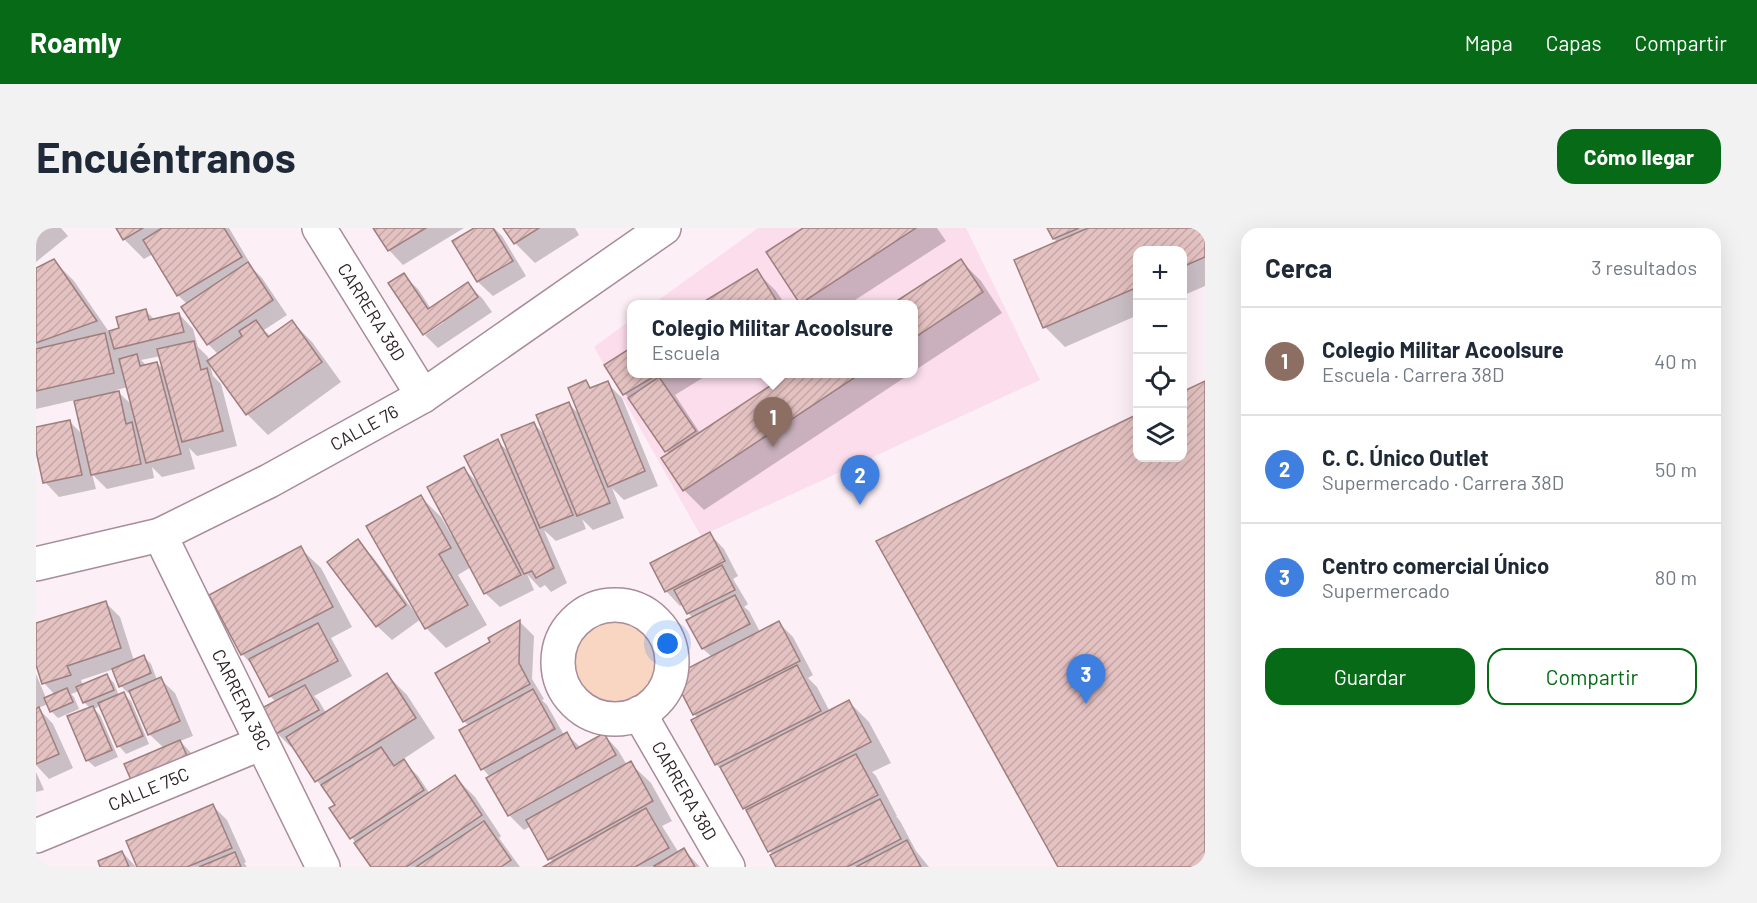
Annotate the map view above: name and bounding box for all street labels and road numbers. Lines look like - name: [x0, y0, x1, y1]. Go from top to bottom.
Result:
- street label: CARRERA 38D: [333, 259, 410, 365]
- street label: CALLE 76: [326, 400, 402, 455]
- street label: CARRERA 38C: [208, 645, 276, 754]
- street label: CARRERA 38D: [648, 737, 722, 844]
- street label: CALLE 75C: [105, 762, 192, 815]

